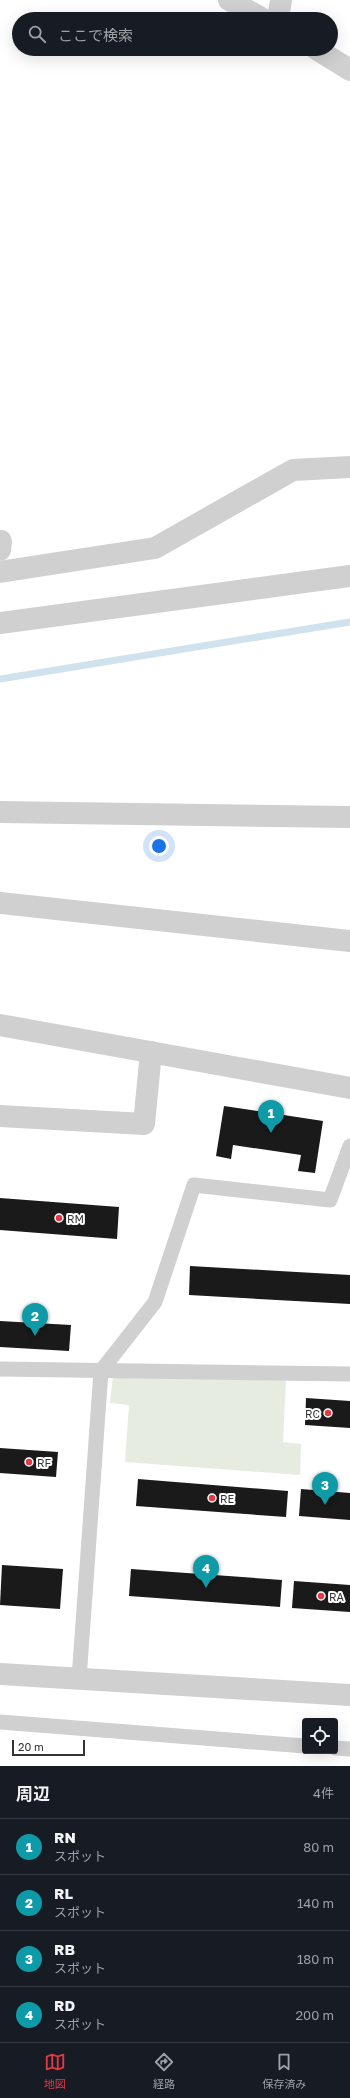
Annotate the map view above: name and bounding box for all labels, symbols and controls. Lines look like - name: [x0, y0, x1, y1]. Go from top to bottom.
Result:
- search box: [12, 12, 338, 56]
- icon: search: [26, 23, 48, 45]
- text: ここで検索: [58, 26, 133, 44]
- your location: [149, 836, 169, 856]
- pin: 1: [258, 1100, 284, 1133]
- place label: RM: [67, 1212, 84, 1225]
- marker: RM: [54, 1213, 64, 1223]
- pin: 2: [22, 1303, 48, 1336]
- place label: RC: [305, 1407, 320, 1420]
- marker: RC: [323, 1408, 333, 1418]
- place label: RF: [37, 1456, 51, 1469]
- marker: RF: [24, 1457, 34, 1467]
- pin: 3: [312, 1472, 338, 1505]
- place label: RE: [220, 1492, 234, 1505]
- marker: RE: [207, 1493, 217, 1503]
- pin: 4: [193, 1555, 219, 1588]
- place label: RA: [329, 1590, 344, 1603]
- marker: RA: [316, 1591, 326, 1601]
- map controls: [302, 1718, 338, 1754]
- button: locate: [302, 1718, 338, 1754]
- scale bar: [12, 1738, 85, 1757]
- text: 20 m: [18, 1740, 44, 1753]
- text: 周辺: [16, 1783, 50, 1804]
- text: 4件: [313, 1785, 334, 1801]
- text: RN: [54, 1828, 76, 1846]
- text: 1: [26, 1839, 32, 1855]
- text: 80 m: [303, 1839, 334, 1855]
- text: スポット: [54, 1848, 106, 1864]
- text: RL: [54, 1884, 73, 1902]
- text: 2: [25, 1895, 33, 1911]
- text: 140 m: [297, 1895, 334, 1911]
- text: スポット: [54, 1904, 106, 1920]
- text: RB: [54, 1940, 75, 1958]
- text: 3: [25, 1951, 33, 1967]
- text: 180 m: [297, 1951, 334, 1967]
- text: スポット: [54, 1960, 106, 1976]
- text: RD: [54, 1996, 75, 2014]
- text: 4: [25, 2007, 33, 2023]
- text: 200 m: [296, 2007, 334, 2023]
- text: スポット: [54, 2016, 106, 2032]
- tab: 地図: [44, 2051, 66, 2091]
- tab: 経路: [153, 2051, 175, 2091]
- tab: 保存済み: [262, 2051, 306, 2091]

